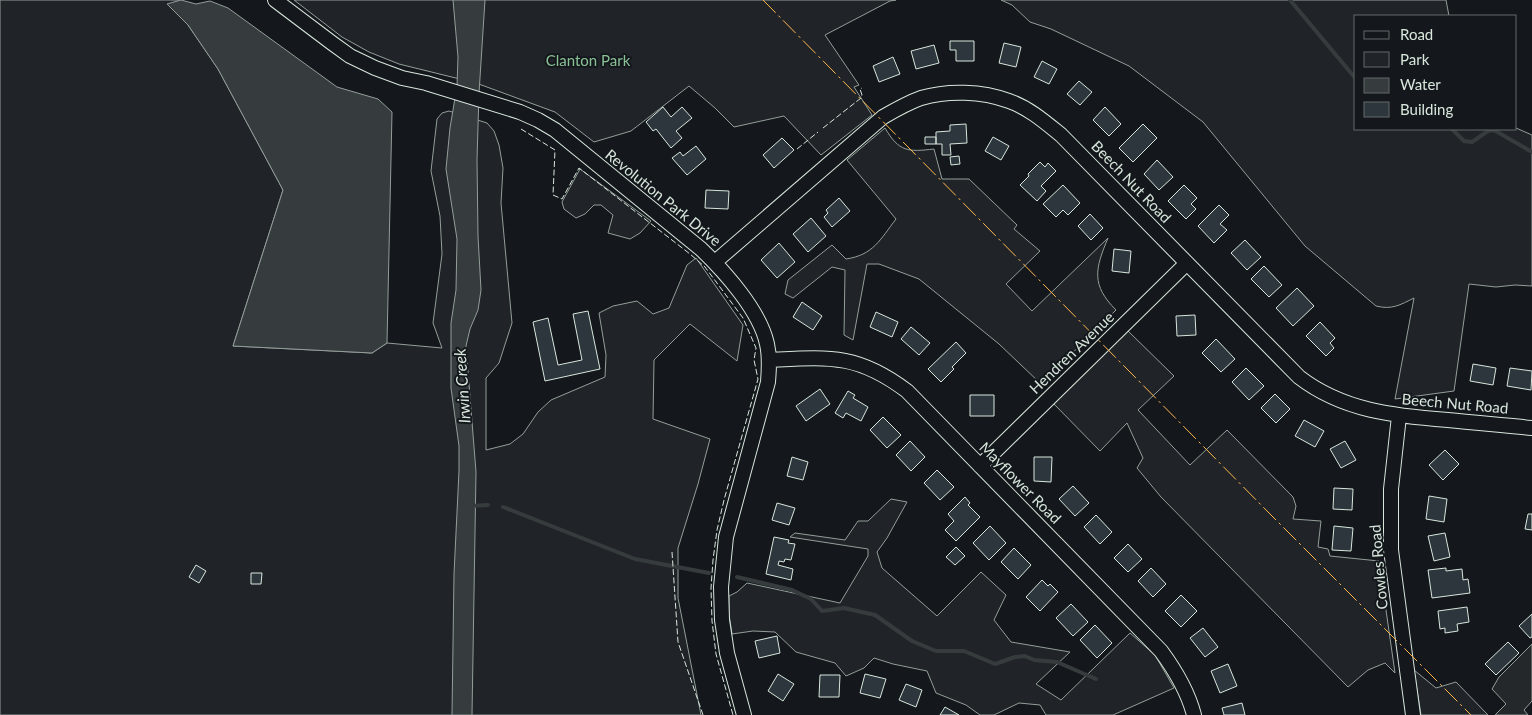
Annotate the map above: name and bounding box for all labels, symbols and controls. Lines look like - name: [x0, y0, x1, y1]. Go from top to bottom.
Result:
- legend: [1354, 15, 1517, 130]
- text: Road: [1400, 25, 1433, 43]
- text: Park: [1400, 50, 1430, 68]
- park label: Clanton Park: [546, 51, 631, 69]
- text: Water: [1400, 75, 1441, 93]
- text: Building: [1400, 100, 1453, 118]
- street label: Beech Nut Road: [1088, 137, 1175, 226]
- street label: Revolution Park Drive: [602, 145, 725, 249]
- street label: Hendren Avenue: [1025, 307, 1117, 397]
- water label: Irwin Creek: [449, 348, 474, 424]
- street label: Beech Nut Road: [1401, 389, 1509, 417]
- street label: Mayflower Road: [976, 438, 1065, 527]
- street label: Cowles Road: [1365, 524, 1391, 610]

